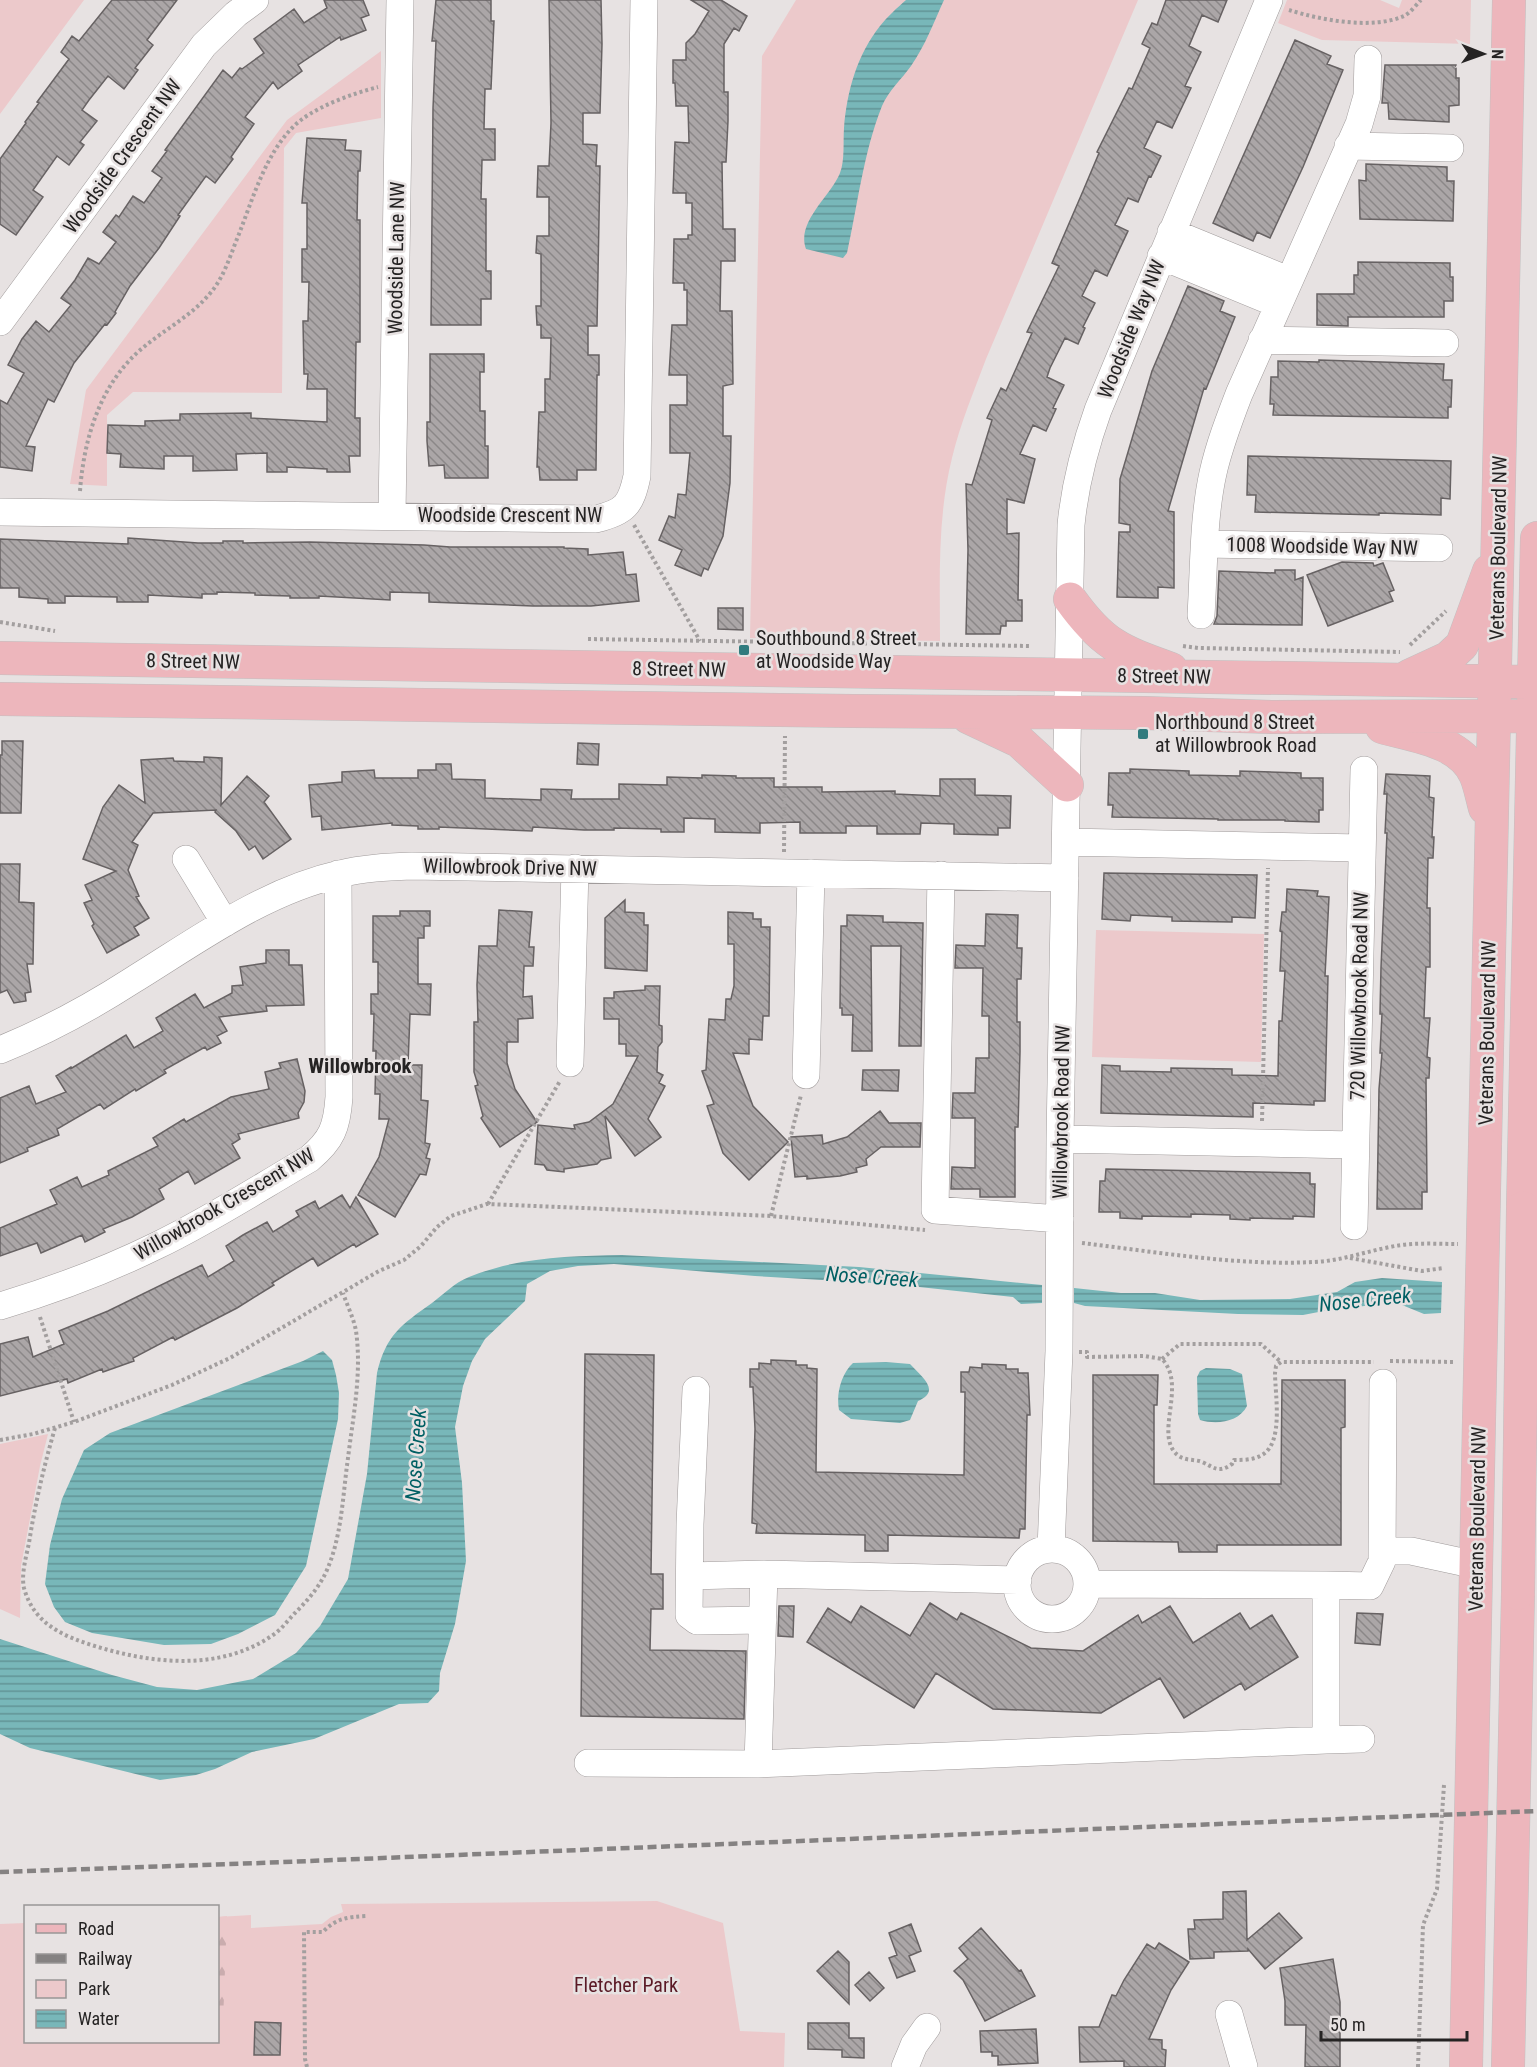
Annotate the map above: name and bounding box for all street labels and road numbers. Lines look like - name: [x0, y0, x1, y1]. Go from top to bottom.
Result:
- street label: Woodside Crescent NW: [58, 74, 186, 238]
- street label: Woodside Lane NW: [383, 181, 409, 335]
- street label: Woodside Way NW: [1092, 256, 1170, 402]
- street label: Veterans Boulevard NW: [1484, 455, 1512, 641]
- street label: Woodside Crescent NW: [418, 503, 602, 527]
- street label: 1008 Woodside Way NW: [1226, 532, 1418, 560]
- street label: 8 Street NW: [146, 648, 240, 674]
- street label: 8 Street NW: [632, 656, 726, 682]
- street label: 8 Street NW: [1117, 663, 1211, 689]
- street label: Willowbrook Drive NW: [423, 853, 597, 881]
- street label: 720 Willowbrook Road NW: [1345, 892, 1373, 1100]
- street label: Veterans Boulevard NW: [1473, 940, 1501, 1126]
- street label: Willowbrook Road NW: [1047, 1025, 1075, 1199]
- street label: Willowbrook Crescent NW: [130, 1143, 318, 1265]
- street label: Veterans Boulevard NW: [1463, 1426, 1491, 1612]

